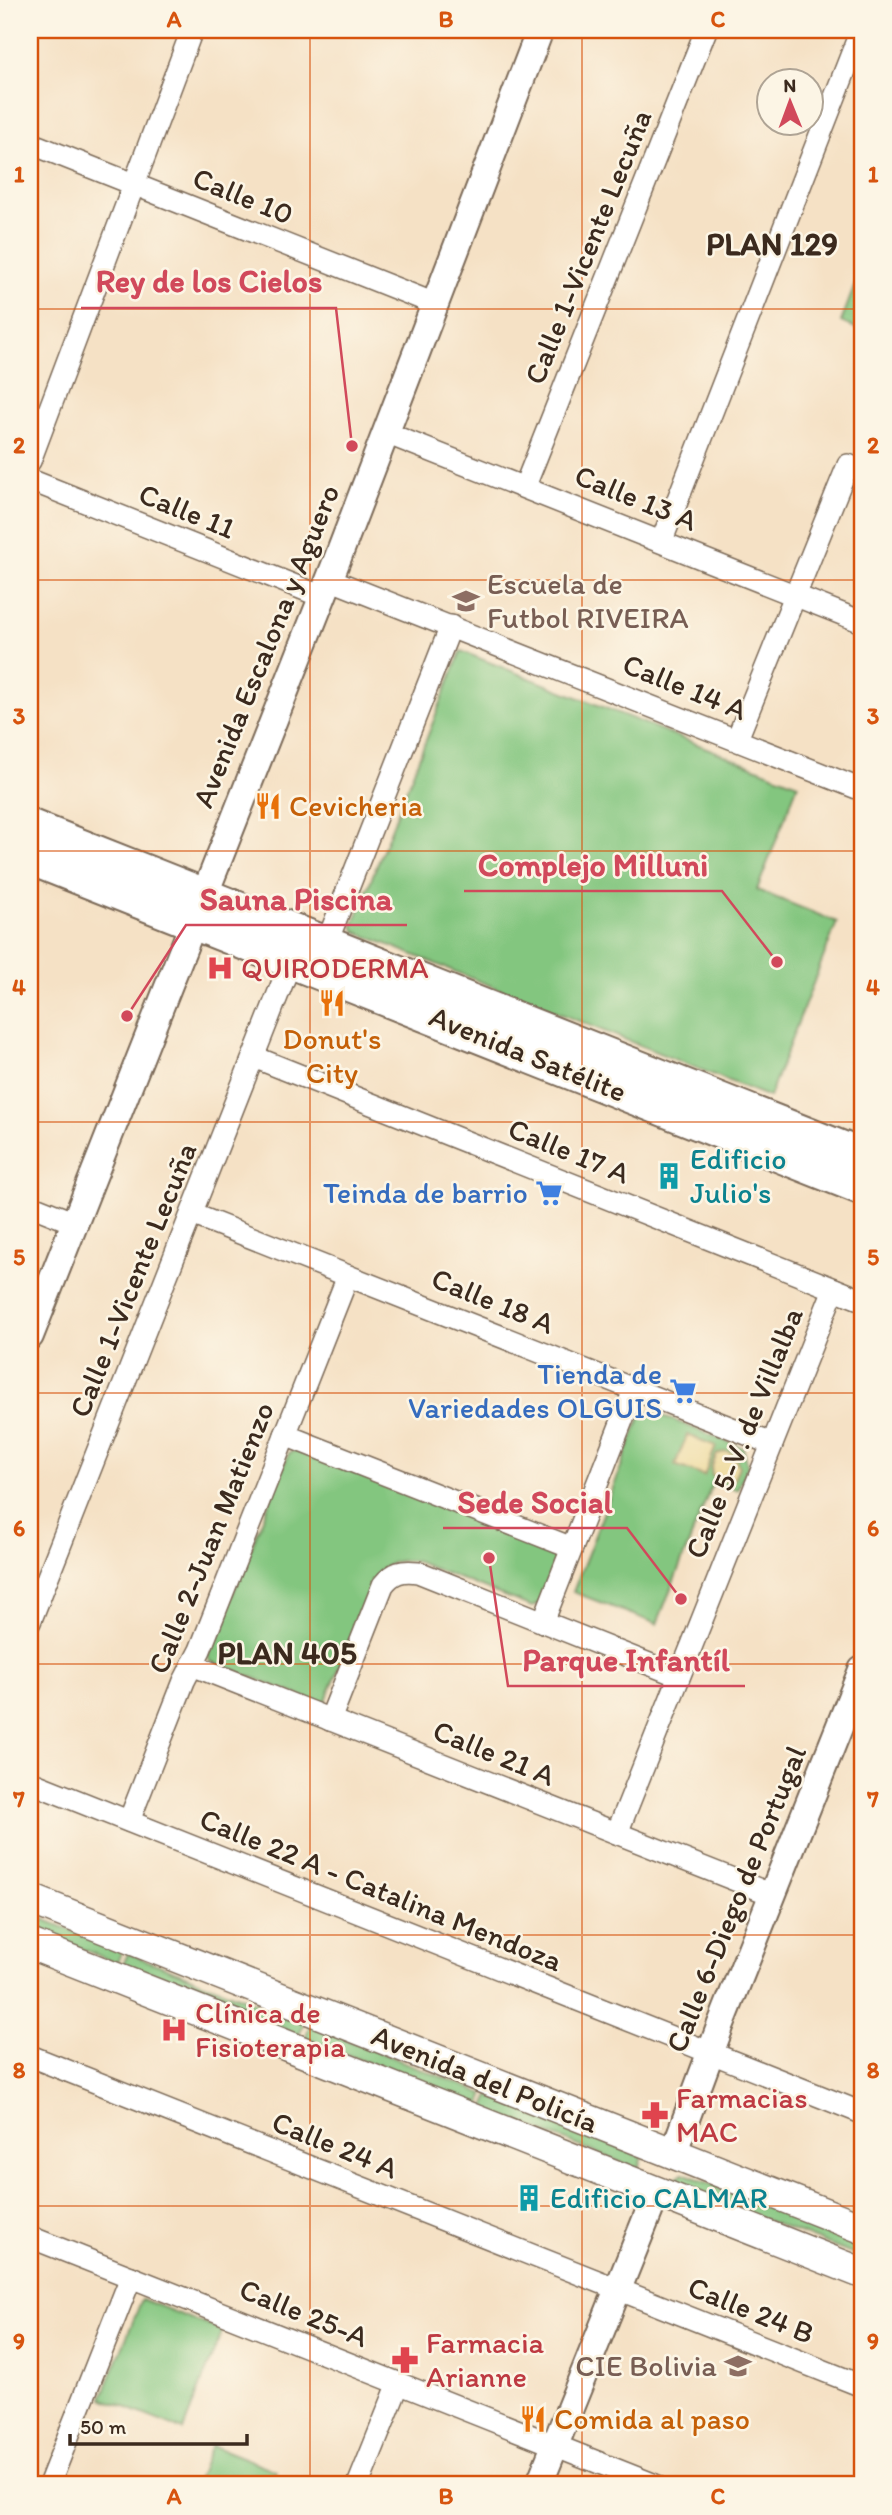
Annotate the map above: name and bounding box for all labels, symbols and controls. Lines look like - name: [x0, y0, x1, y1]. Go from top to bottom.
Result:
- text: A: [166, 5, 182, 33]
- text: B: [439, 5, 454, 33]
- text: C: [711, 5, 726, 33]
- north arrow: [756, 66, 826, 136]
- text: N: [783, 74, 796, 97]
- street label: Calle 1-Vicente Lecuña: [516, 104, 660, 389]
- street label: Calle 10: [187, 159, 299, 232]
- text: 1: [14, 160, 25, 188]
- text: 1: [868, 160, 879, 188]
- district label: PLAN 129: [706, 225, 838, 263]
- callout: Rey de los Cielos: [81, 255, 336, 308]
- text: Rey de los Cielos: [96, 262, 322, 300]
- text: 2: [13, 431, 26, 459]
- text: 2: [867, 431, 880, 459]
- street label: Calle 13 A: [569, 456, 703, 539]
- street label: Calle 11: [134, 475, 241, 547]
- street label: Avenida Escalona y Aguero: [184, 479, 347, 813]
- place label: Escuela de Futbol RIVEIRA: [487, 565, 689, 636]
- school or university icon: Escuela de Futbol RIVEIRA: [451, 586, 481, 616]
- street label: Calle 14 A: [618, 645, 753, 728]
- text: 3: [13, 702, 26, 730]
- text: 3: [867, 702, 880, 730]
- place label: Cevicheria: [289, 787, 423, 824]
- restaurant icon: Cevicheria: [253, 791, 283, 821]
- callout: Complejo Milluni: [464, 838, 722, 891]
- text: Complejo Milluni: [478, 846, 708, 884]
- callout: Sauna Piscina: [186, 872, 407, 925]
- text: Sauna Piscina: [200, 880, 393, 918]
- place label: QUIRODERMA: [241, 949, 429, 986]
- hospital icon: QUIRODERMA: [205, 953, 235, 983]
- text: 4: [12, 973, 26, 1001]
- text: 4: [866, 973, 880, 1001]
- restaurant icon: Donut's City: [317, 988, 347, 1018]
- street label: Avenida Satélite: [424, 997, 632, 1110]
- place label: Donut's City: [283, 1020, 381, 1091]
- street label: Calle 17 A: [503, 1109, 635, 1192]
- street label: Calle 1-Vicente Lecuña: [61, 1137, 205, 1422]
- place label: Edificio Julio's: [690, 1140, 786, 1211]
- building icon: Edificio Julio's: [654, 1161, 684, 1191]
- place label: Teinda de barrio: [323, 1174, 528, 1211]
- supermarket icon: Teinda de barrio: [534, 1178, 564, 1208]
- text: 5: [13, 1243, 25, 1271]
- text: 5: [867, 1243, 879, 1271]
- street label: Calle 18 A: [426, 1259, 560, 1342]
- street label: Calle 5-V. de Villalba: [676, 1302, 811, 1564]
- place label: Tienda de Variedades OLGUIS: [408, 1355, 662, 1426]
- supermarket icon: Tienda de Variedades OLGUIS: [668, 1376, 698, 1406]
- street label: Calle 2-Juan Matienzo: [139, 1397, 282, 1679]
- callout: Sede Social: [443, 1475, 627, 1528]
- text: Sede Social: [457, 1483, 613, 1521]
- text: 6: [13, 1514, 25, 1542]
- text: 6: [867, 1514, 879, 1542]
- callout: Parque Infantíl: [508, 1633, 745, 1686]
- district label: PLAN 405: [217, 1634, 357, 1672]
- text: Parque Infantíl: [522, 1641, 731, 1679]
- street label: Calle 21 A: [428, 1711, 561, 1794]
- street label: Calle 6-Diego de Portugal: [657, 1740, 814, 2058]
- text: 7: [12, 1785, 25, 1813]
- text: 7: [866, 1785, 879, 1813]
- street label: Calle 22 A - Catalina Mendoza: [194, 1800, 568, 1979]
- place label: Clínica de Fisioterapia: [195, 1994, 346, 2065]
- hospital icon: Clínica de Fisioterapia: [159, 2015, 189, 2045]
- street label: Avenida del Policía: [366, 2016, 604, 2141]
- text: 8: [13, 2056, 26, 2084]
- text: 8: [867, 2056, 880, 2084]
- place label: Farmacias MAC: [676, 2079, 808, 2150]
- pharmacy icon: Farmacias MAC: [640, 2100, 670, 2130]
- street label: Calle 24 A: [267, 2103, 404, 2187]
- place label: Edificio CALMAR: [550, 2179, 768, 2216]
- building icon: Edificio CALMAR: [514, 2183, 544, 2213]
- street label: Calle 24 B: [683, 2268, 820, 2352]
- street label: Calle 25-A: [234, 2270, 374, 2355]
- place label: Farmacia Arianne: [426, 2324, 545, 2395]
- text: 9: [13, 2327, 25, 2355]
- text: 9: [867, 2327, 879, 2355]
- pharmacy icon: Farmacia Arianne: [390, 2345, 420, 2375]
- place label: CIE Bolivia: [575, 2347, 717, 2384]
- school or university icon: CIE Bolivia: [723, 2351, 753, 2381]
- place label: Comida al paso: [554, 2400, 750, 2437]
- scale bar: [70, 2403, 247, 2447]
- restaurant icon: Comida al paso: [518, 2404, 548, 2434]
- text: 50 m: [80, 2414, 127, 2439]
- text: A: [166, 2482, 182, 2510]
- text: B: [439, 2482, 454, 2510]
- text: C: [711, 2482, 726, 2510]

